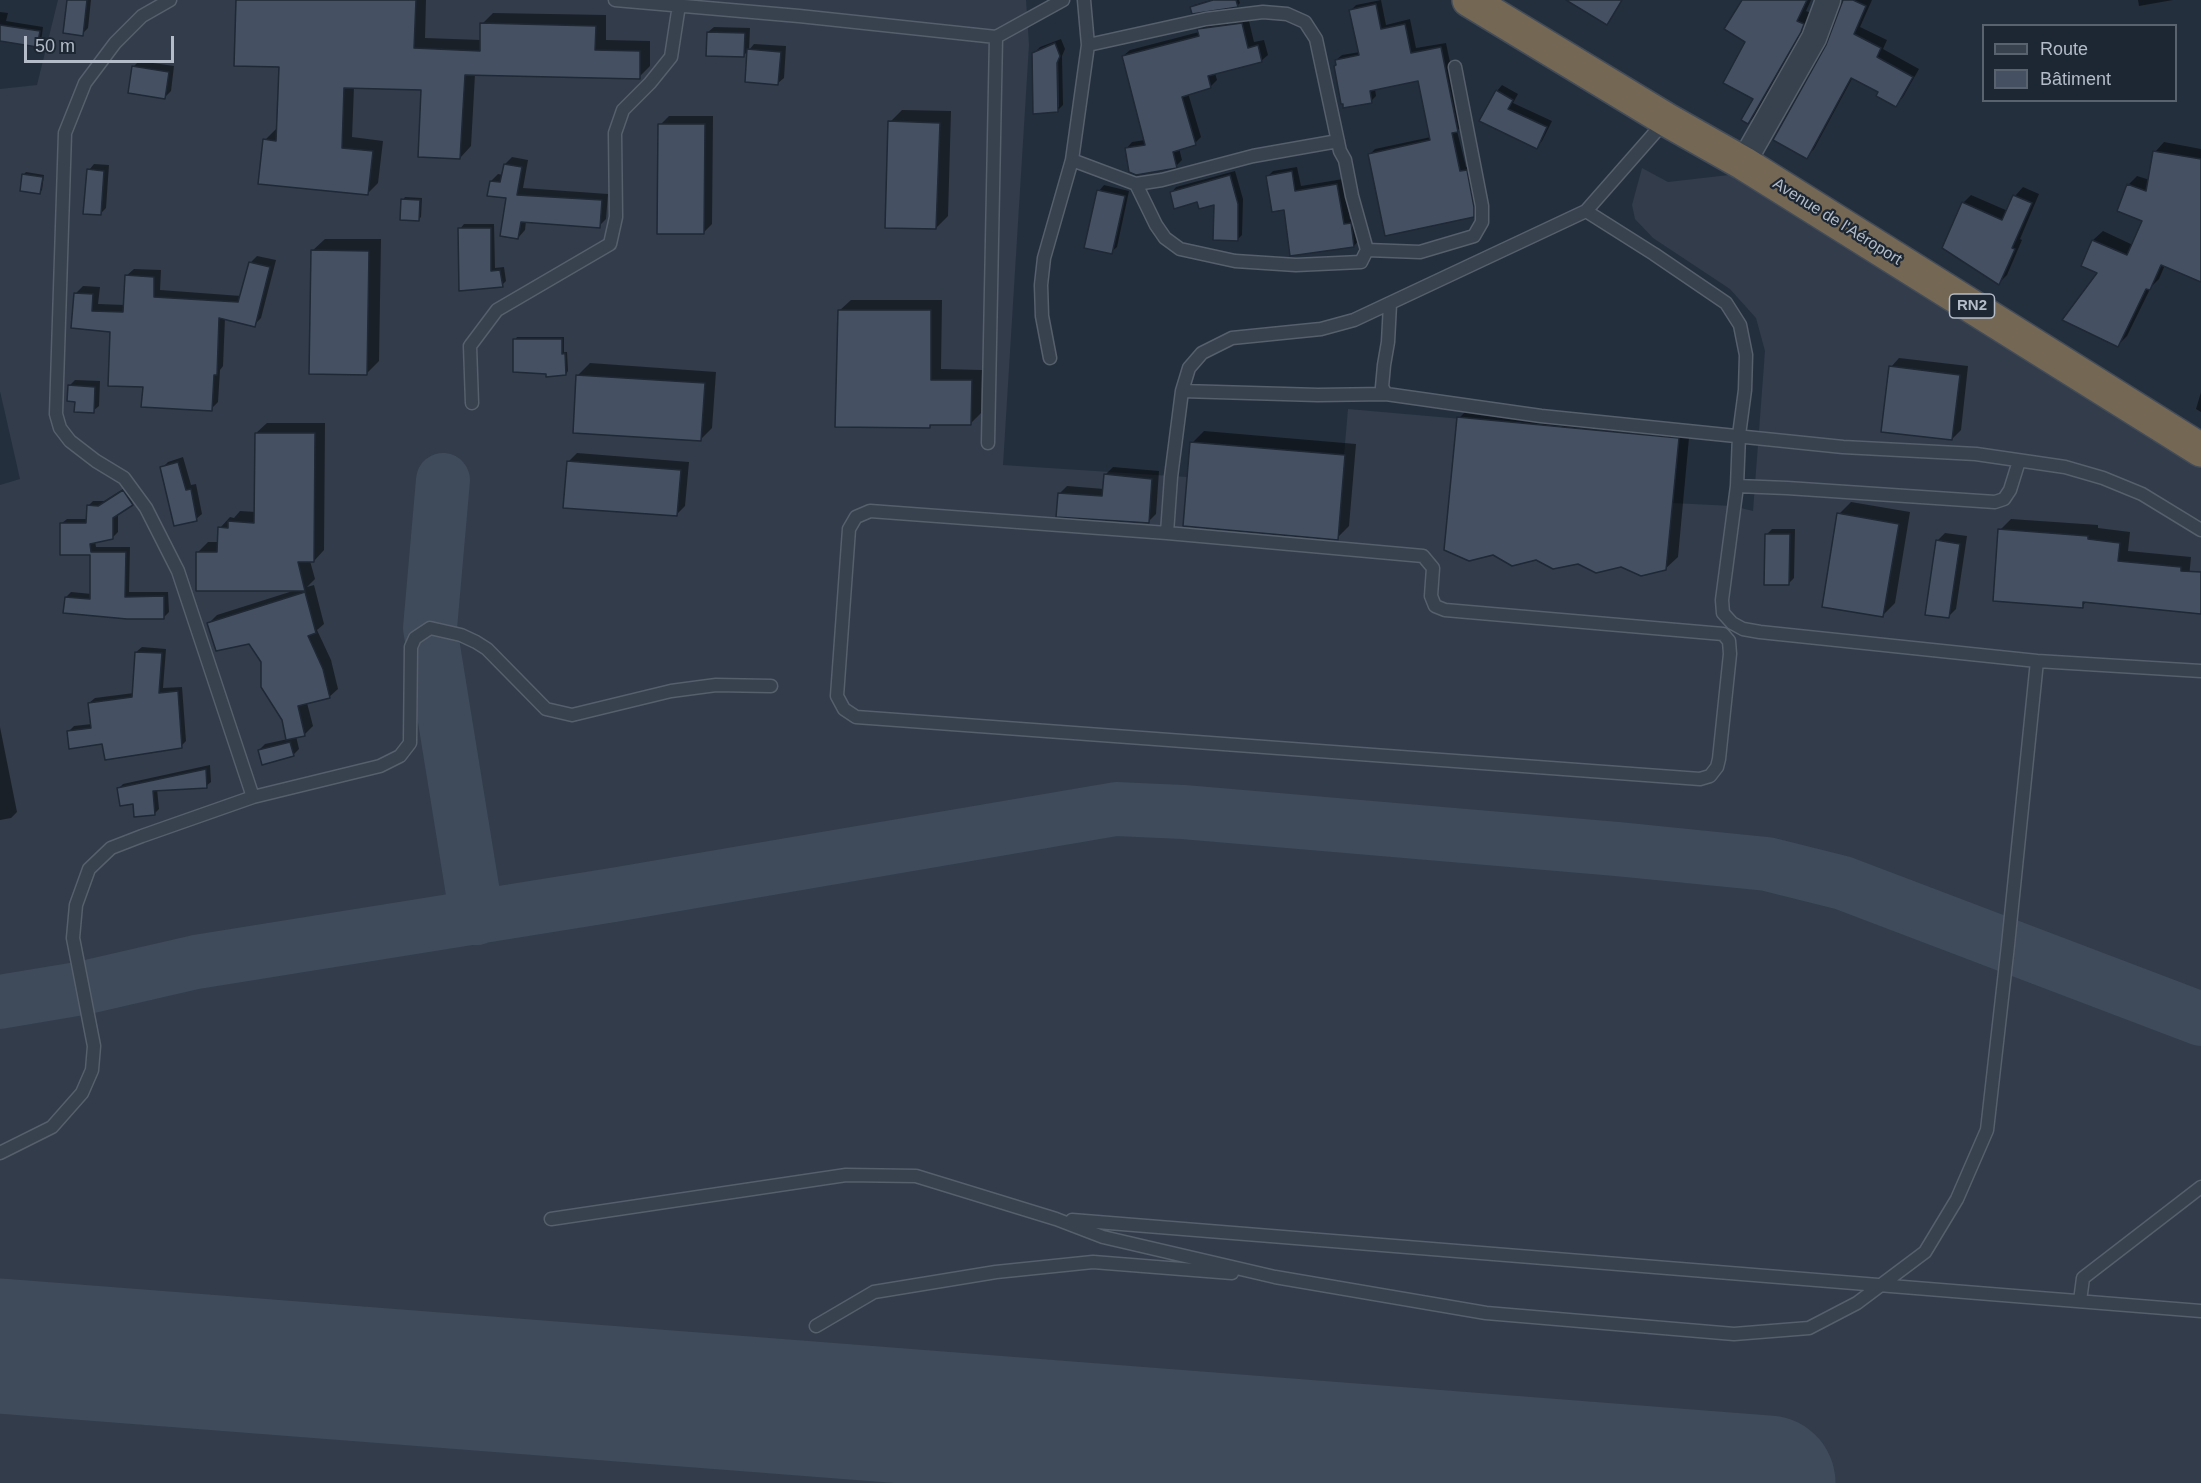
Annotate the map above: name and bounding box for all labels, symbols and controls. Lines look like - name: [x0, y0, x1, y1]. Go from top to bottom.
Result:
- scale bar: [27, 24, 177, 62]
- legend: [1982, 24, 2177, 102]
- text: 50 m: [35, 36, 75, 56]
- text: Route: [2040, 39, 2088, 59]
- text: Bâtiment: [2040, 69, 2111, 89]
- street label: Avenue de l'Aéroport: [1769, 174, 1905, 270]
- road number: RN2: [1950, 294, 1994, 318]

